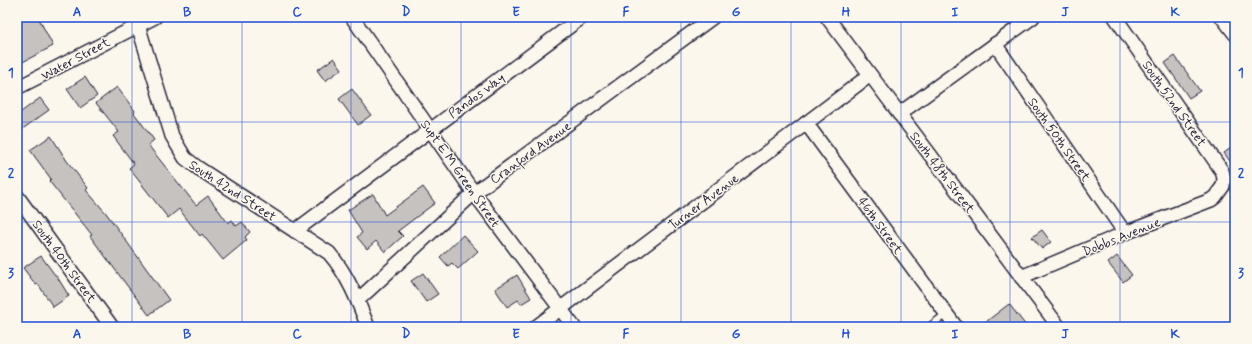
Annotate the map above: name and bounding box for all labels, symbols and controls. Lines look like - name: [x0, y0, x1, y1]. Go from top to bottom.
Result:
- text: A: [73, 4, 81, 21]
- text: B: [183, 4, 192, 21]
- text: C: [292, 4, 302, 21]
- text: D: [402, 4, 411, 21]
- text: E: [512, 4, 520, 21]
- text: F: [623, 4, 630, 21]
- text: G: [732, 4, 741, 21]
- text: H: [842, 4, 851, 21]
- text: I: [952, 4, 959, 21]
- text: J: [1061, 4, 1069, 21]
- text: K: [1170, 4, 1180, 21]
- street label: Water Street: [38, 34, 113, 85]
- street label: South 52nd Street: [1138, 58, 1210, 150]
- text: 1: [8, 65, 14, 82]
- text: 1: [1238, 65, 1244, 82]
- street label: Pandos Way: [445, 70, 509, 123]
- street label: South 50th Street: [1024, 95, 1094, 185]
- street label: Supt E M Green Street: [416, 117, 503, 231]
- street label: Cranford Avenue: [487, 118, 576, 190]
- street label: South 48th Street: [905, 129, 978, 217]
- street label: South 42nd Street: [185, 157, 279, 226]
- text: 2: [8, 165, 15, 182]
- text: 2: [1238, 165, 1245, 182]
- street label: Turner Avenue: [665, 170, 743, 234]
- street label: 46th Street: [853, 194, 906, 258]
- street label: Dobbs Avenue: [1080, 214, 1163, 261]
- street label: South 40th Street: [28, 217, 100, 307]
- text: 3: [8, 265, 14, 282]
- text: 3: [1238, 265, 1244, 282]
- text: A: [73, 326, 81, 343]
- text: B: [183, 326, 192, 343]
- text: C: [292, 326, 302, 343]
- text: D: [402, 326, 411, 343]
- text: E: [512, 326, 520, 343]
- text: F: [623, 326, 630, 343]
- text: G: [732, 326, 741, 343]
- text: H: [842, 326, 851, 343]
- text: I: [952, 326, 959, 343]
- text: J: [1061, 326, 1069, 343]
- text: K: [1170, 326, 1180, 343]

